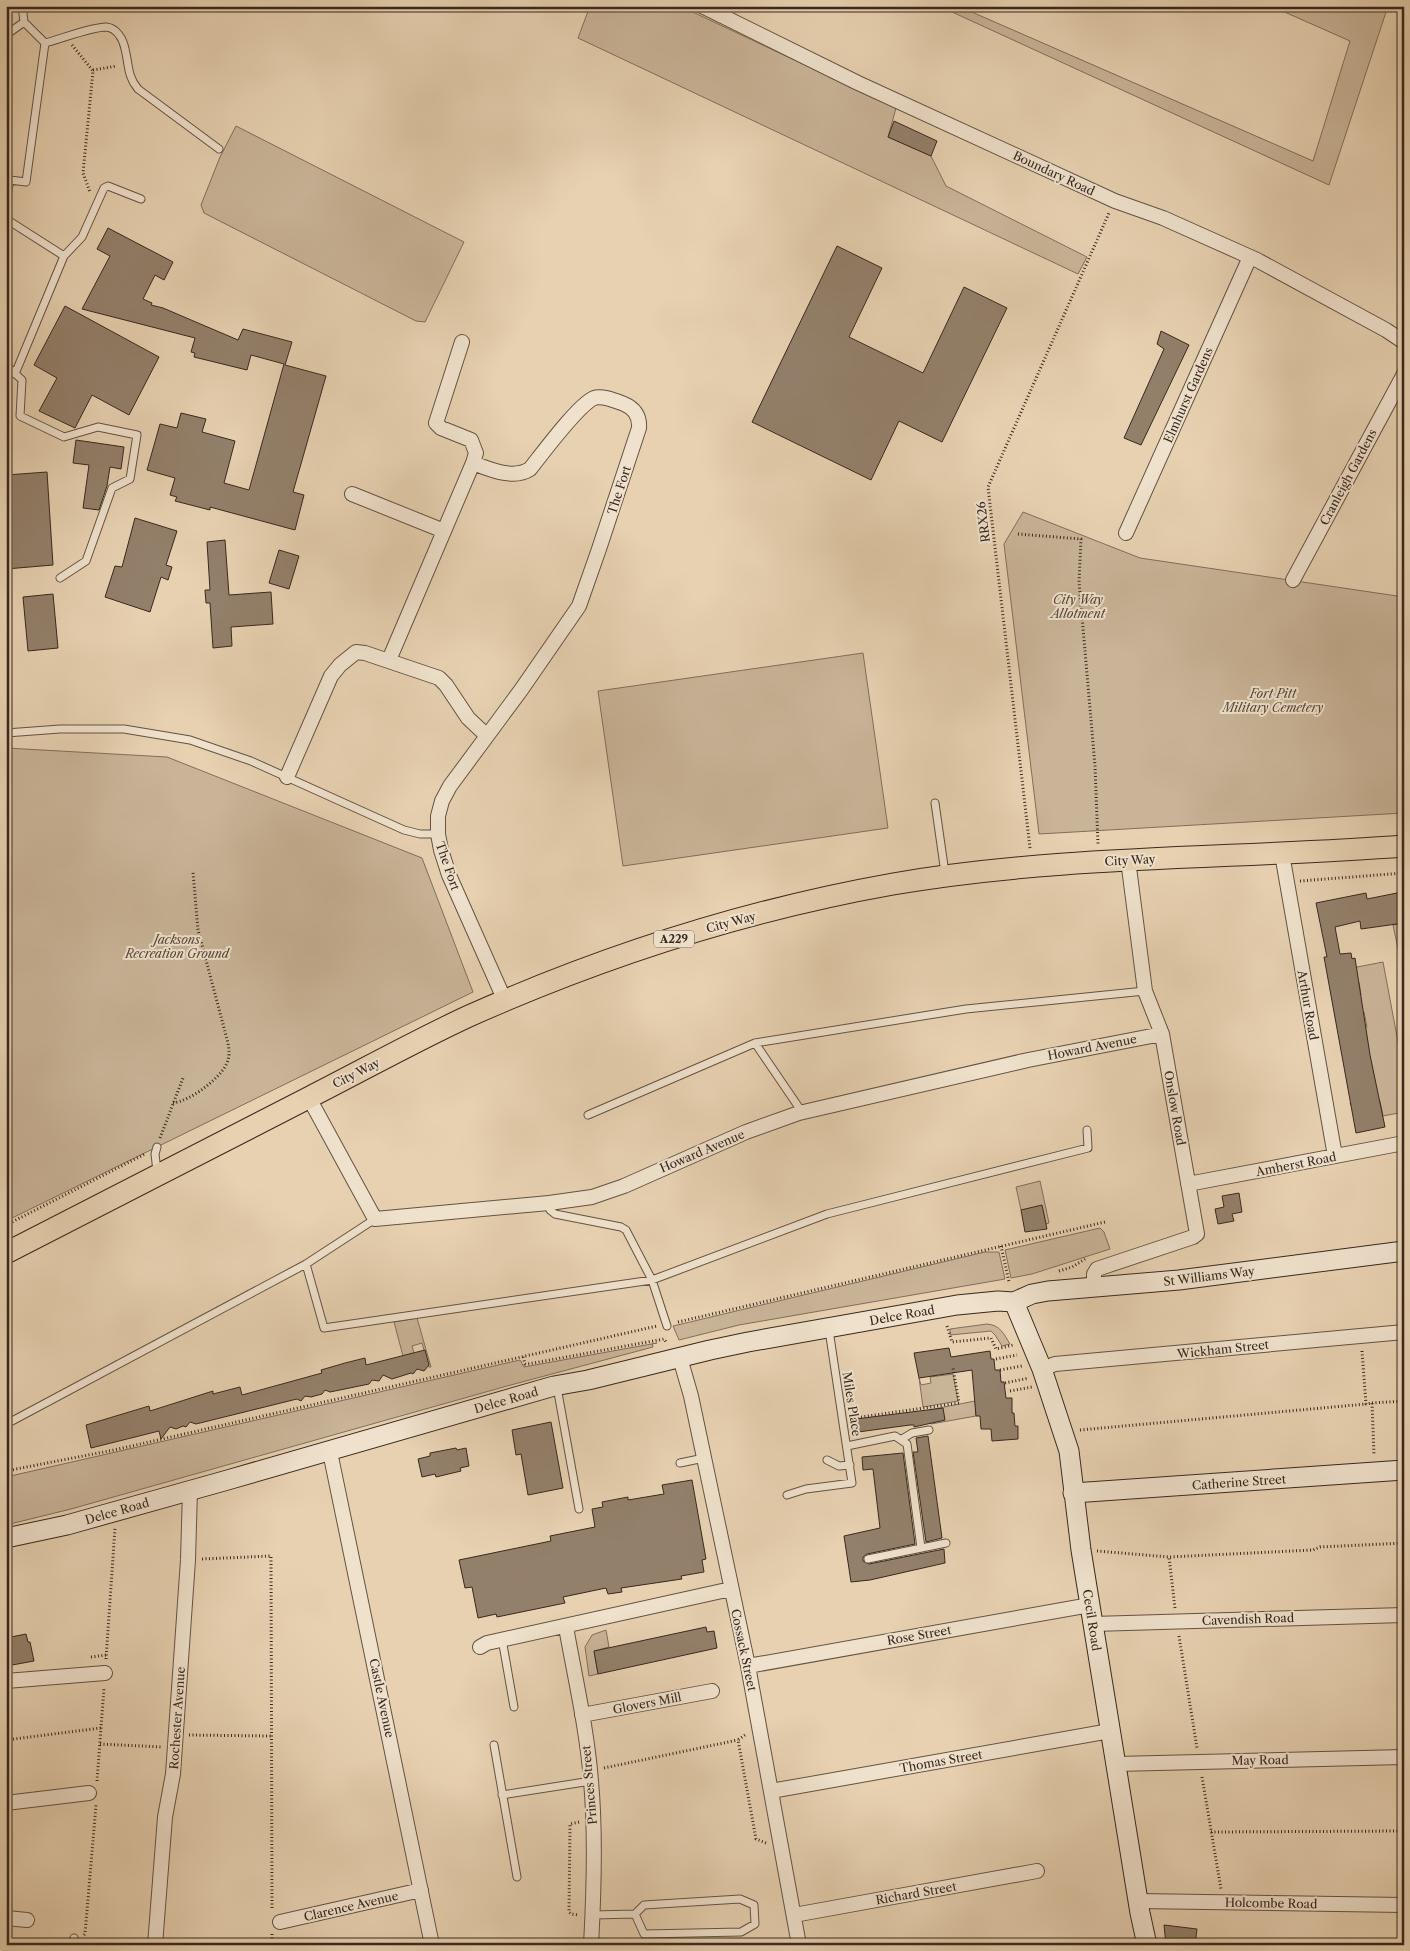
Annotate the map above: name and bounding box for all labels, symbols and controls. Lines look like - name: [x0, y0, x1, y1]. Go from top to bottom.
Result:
- street label: Boundary Road: [1011, 147, 1098, 199]
- street label: Elmhurst Gardens: [1160, 345, 1216, 445]
- street label: Cranleigh Gardens: [1316, 426, 1380, 528]
- street label: The Fort: [604, 463, 634, 516]
- street label: RRX26: [973, 501, 993, 543]
- park label: City Way Allotment: [1049, 592, 1106, 621]
- park label: Fort Pitt Military Cemetery: [1221, 686, 1323, 715]
- street label: The Fort: [433, 840, 464, 893]
- street label: City Way: [1104, 851, 1156, 869]
- street label: City Way: [704, 908, 758, 936]
- road number: A229: [654, 931, 694, 948]
- park label: Jacksons Recreation Ground: [124, 932, 231, 961]
- street label: Arthur Road: [1294, 968, 1322, 1042]
- street label: Howard Avenue: [1046, 1031, 1138, 1063]
- street label: City Way: [330, 1055, 382, 1091]
- street label: Onslow Road: [1161, 1069, 1189, 1147]
- street label: Howard Avenue: [657, 1126, 747, 1176]
- street label: Amherst Road: [1254, 1149, 1338, 1179]
- street label: St Williams Way: [1162, 1263, 1256, 1289]
- street label: Delce Road: [868, 1302, 936, 1328]
- street label: Wickham Street: [1175, 1337, 1270, 1361]
- street label: Miles Place: [839, 1371, 865, 1438]
- street label: Delce Road: [472, 1384, 540, 1416]
- street label: Catherine Street: [1191, 1471, 1287, 1493]
- street label: Delce Road: [83, 1495, 151, 1527]
- street label: Cecil Road: [1080, 1588, 1104, 1653]
- street label: Cossack Street: [728, 1608, 760, 1693]
- street label: Cavendish Road: [1202, 1610, 1295, 1628]
- street label: Rose Street: [886, 1622, 953, 1648]
- street label: Castle Avenue: [366, 1657, 398, 1739]
- street label: Rochester Avenue: [166, 1666, 188, 1770]
- street label: Glovers Mill: [611, 1689, 683, 1717]
- street label: Princes Street: [578, 1744, 600, 1825]
- street label: Thomas Street: [898, 1746, 984, 1776]
- street label: May Road: [1231, 1752, 1289, 1768]
- street label: Richard Street: [874, 1878, 958, 1908]
- street label: Clarence Avenue: [302, 1888, 400, 1924]
- street label: Holcombe Road: [1225, 1895, 1318, 1911]

